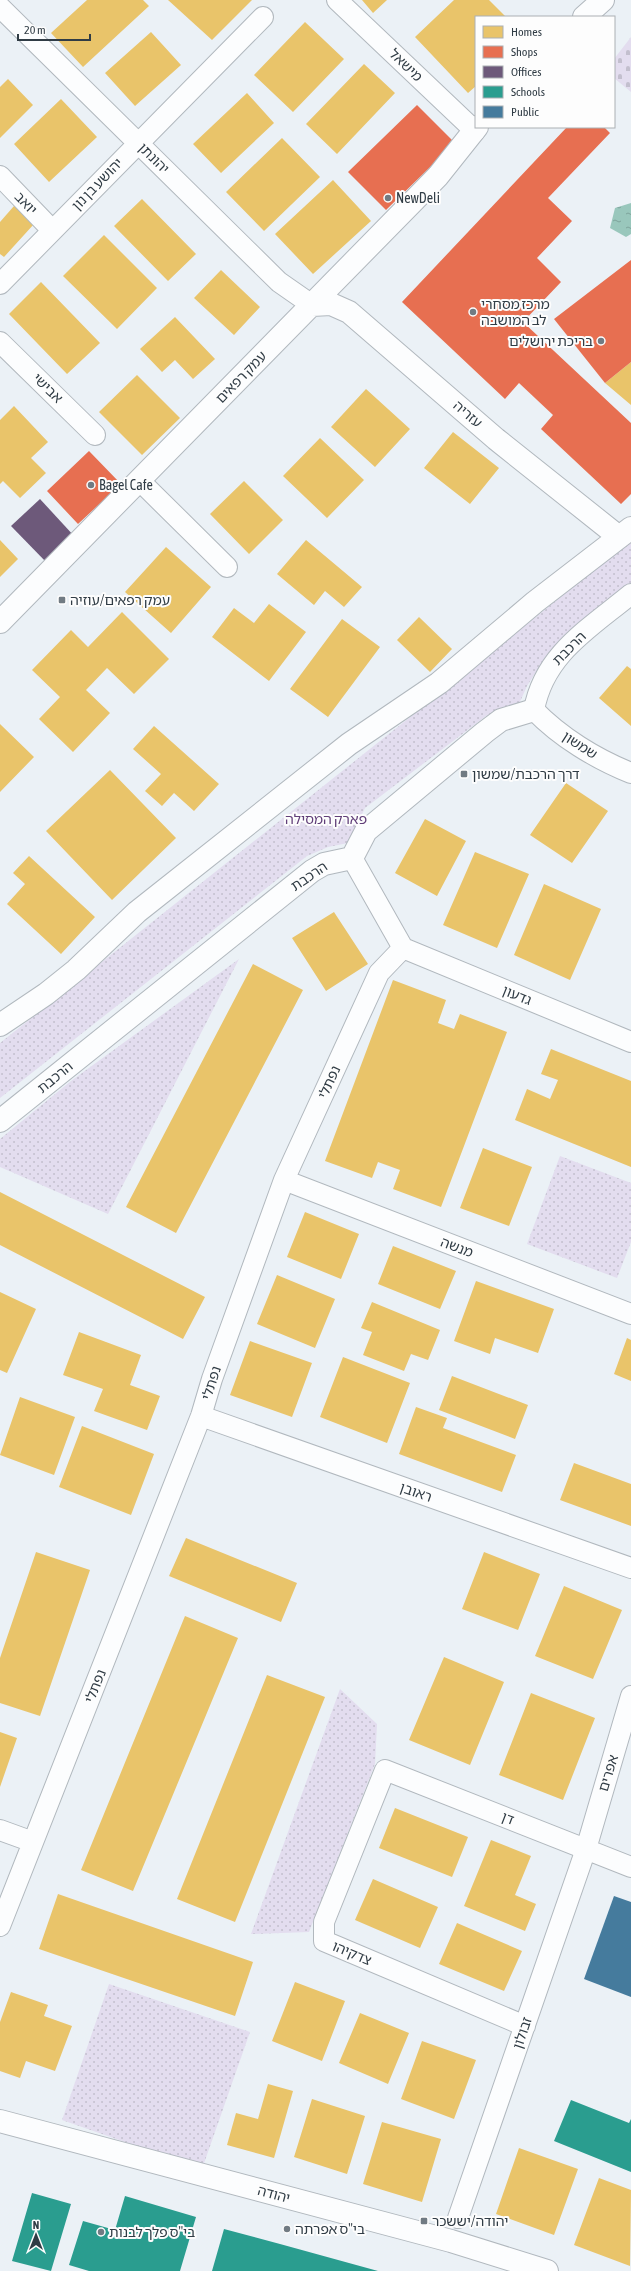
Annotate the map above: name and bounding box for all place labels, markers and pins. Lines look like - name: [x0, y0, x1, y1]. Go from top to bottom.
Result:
- place label: NewDeli: [396, 190, 440, 206]
- marker: NewDeli: [383, 193, 393, 203]
- place label: מרכז מסחרי לב המושבה: [481, 296, 550, 328]
- marker: מרכז מסחרי לב המושבה: [468, 307, 478, 317]
- place label: בריכת ירושלים: [509, 333, 593, 349]
- marker: בריכת ירושלים: [596, 336, 606, 346]
- place label: Bagel Cafe: [99, 477, 153, 493]
- marker: Bagel Cafe: [86, 480, 96, 490]
- place label: עמק רפאים/עוזיה: [70, 592, 170, 608]
- marker: עמק רפאים/עוזיה: [57, 595, 67, 605]
- place label: דרך הרכבת/שמשון: [472, 766, 580, 782]
- marker: דרך הרכבת/שמשון: [459, 769, 469, 779]
- place label: יהודה/יששכר: [432, 2213, 508, 2229]
- marker: יהודה/יששכר: [419, 2216, 429, 2226]
- place label: בי"ס אפרתה: [295, 2221, 365, 2237]
- place label: בי"ס פלך לבנות: [109, 2224, 195, 2240]
- marker: בי"ס אפרתה: [282, 2224, 292, 2234]
- marker: בי"ס פלך לבנות: [96, 2227, 106, 2237]

